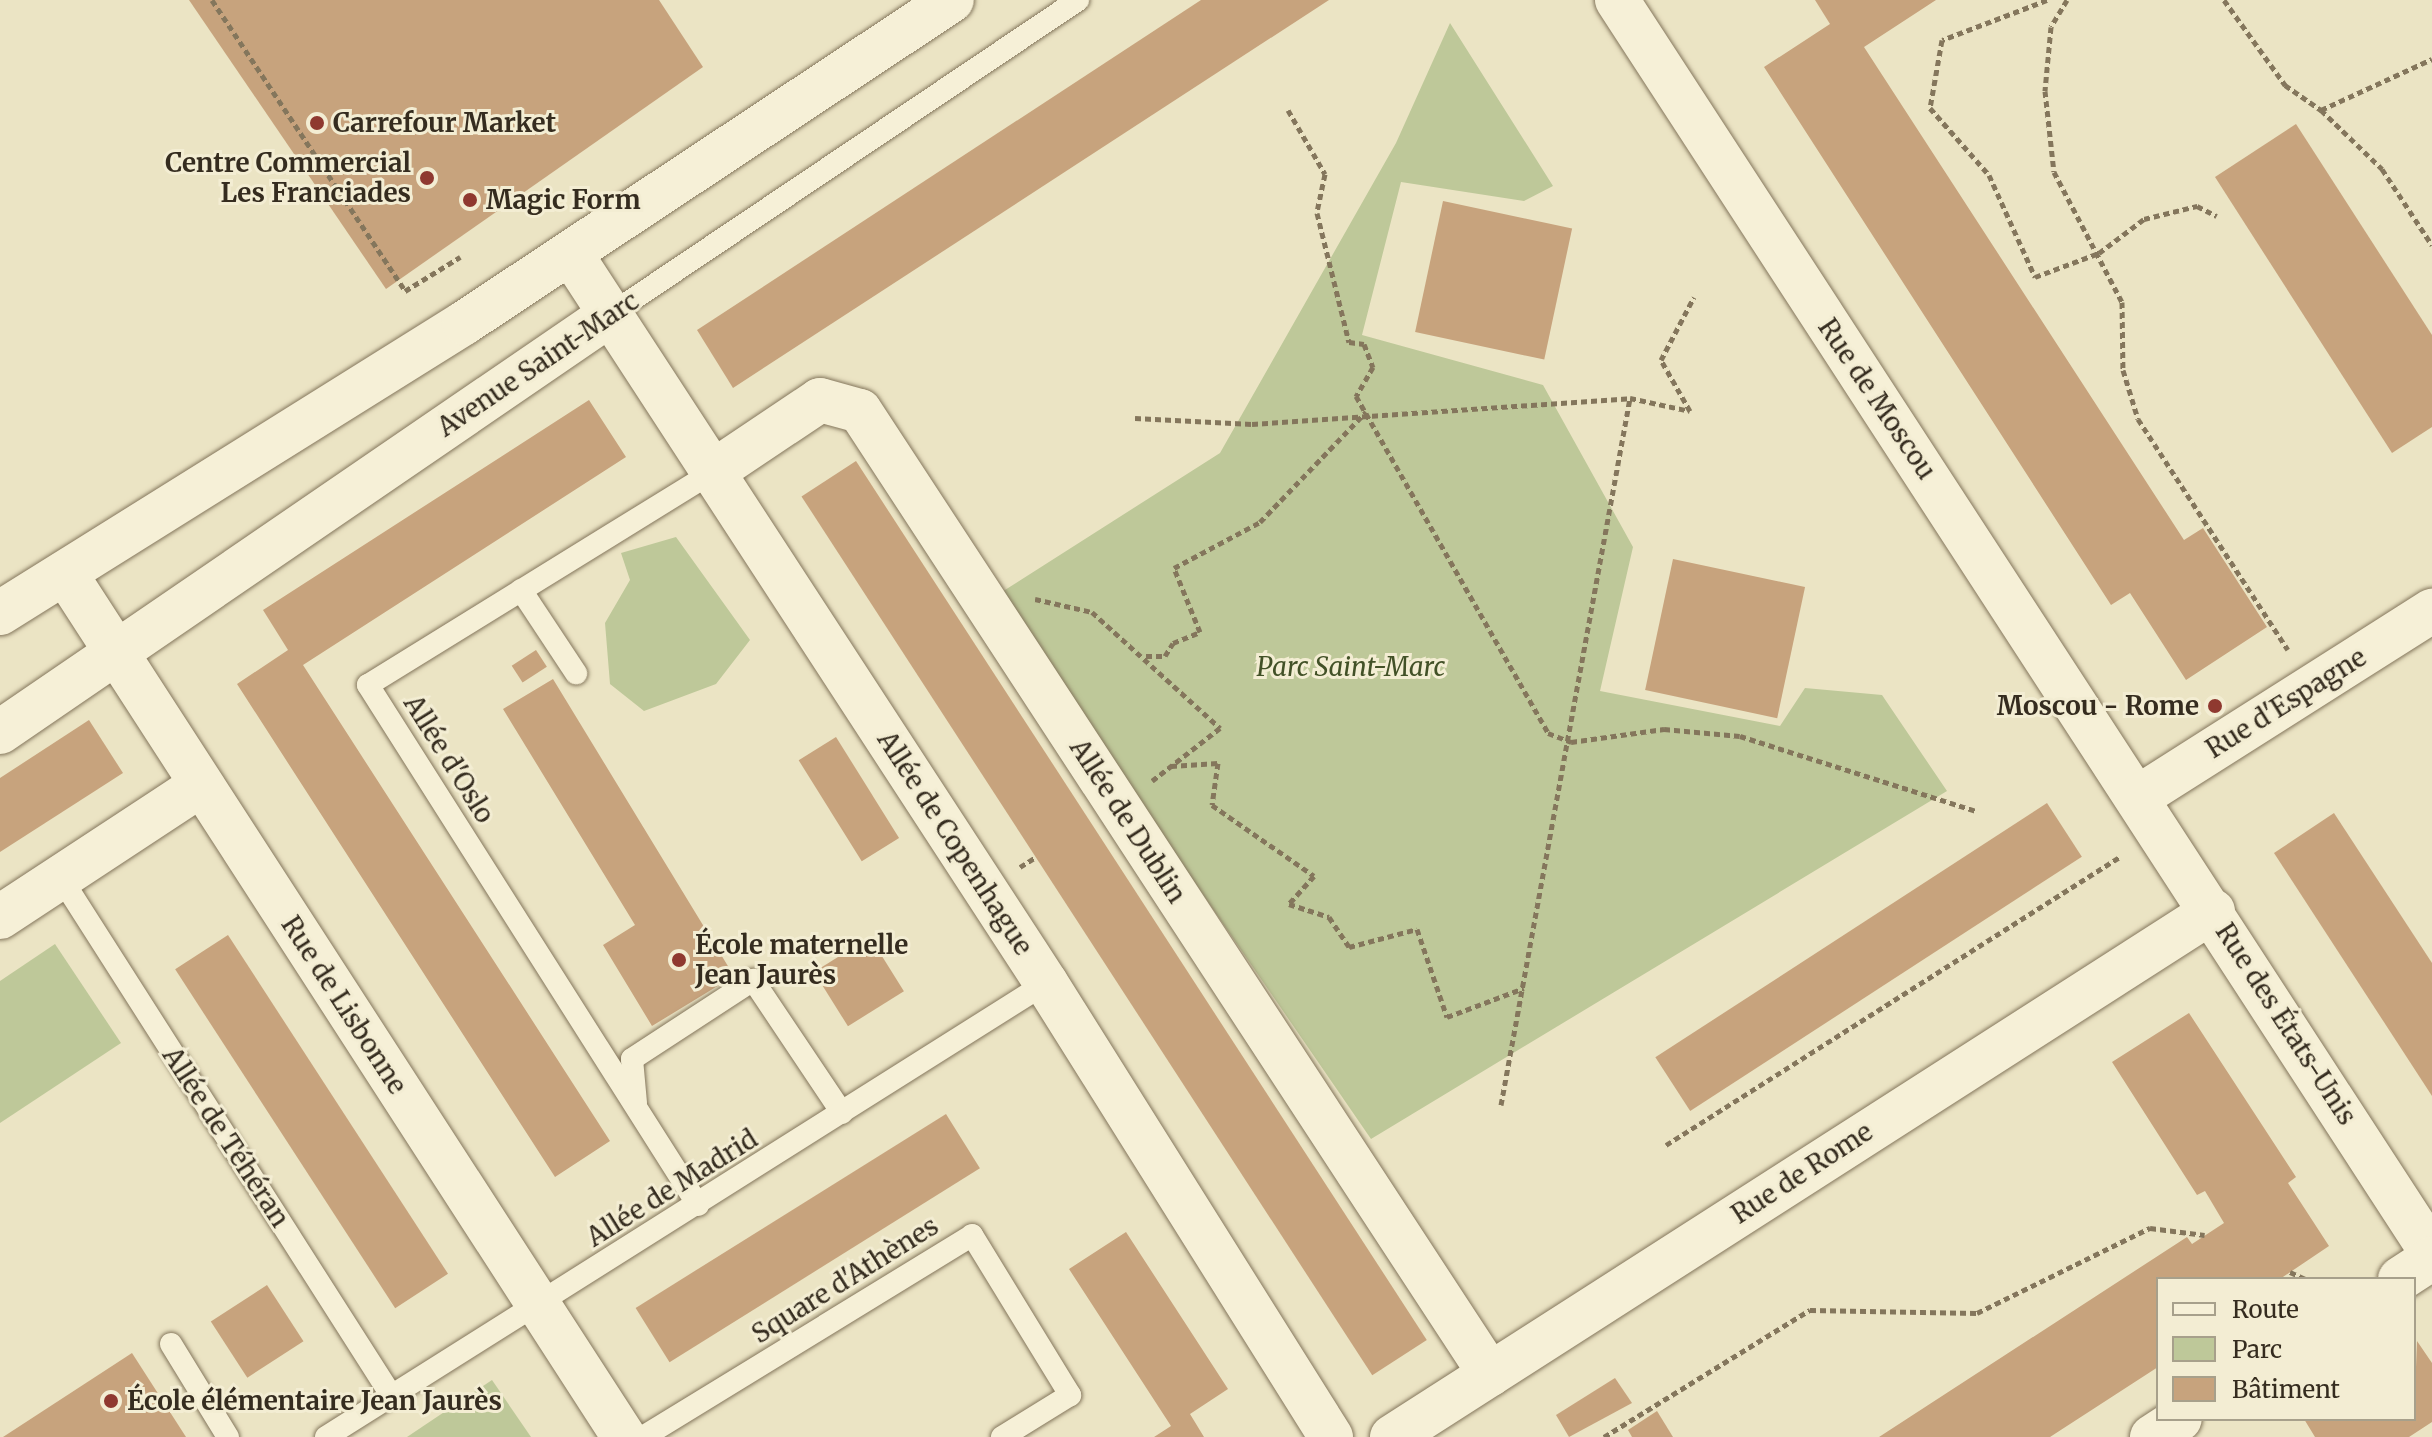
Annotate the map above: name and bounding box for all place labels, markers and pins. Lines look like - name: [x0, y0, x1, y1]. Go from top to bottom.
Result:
- place label: Carrefour Market: [333, 107, 556, 139]
- marker: Carrefour Market: [308, 114, 326, 132]
- place label: Centre Commercial Les Franciades: [165, 147, 411, 208]
- marker: Centre Commercial Les Franciades: [418, 169, 436, 187]
- place label: Magic Form: [486, 184, 641, 216]
- marker: Magic Form: [461, 191, 479, 209]
- place label: Moscou - Rome: [1997, 690, 2199, 722]
- marker: Moscou - Rome: [2206, 697, 2224, 715]
- place label: École maternelle Jean Jaurès: [695, 929, 908, 990]
- marker: École maternelle Jean Jaurès: [670, 951, 688, 969]
- place label: École élémentaire Jean Jaurès: [127, 1385, 502, 1417]
- marker: École élémentaire Jean Jaurès: [102, 1392, 120, 1410]

